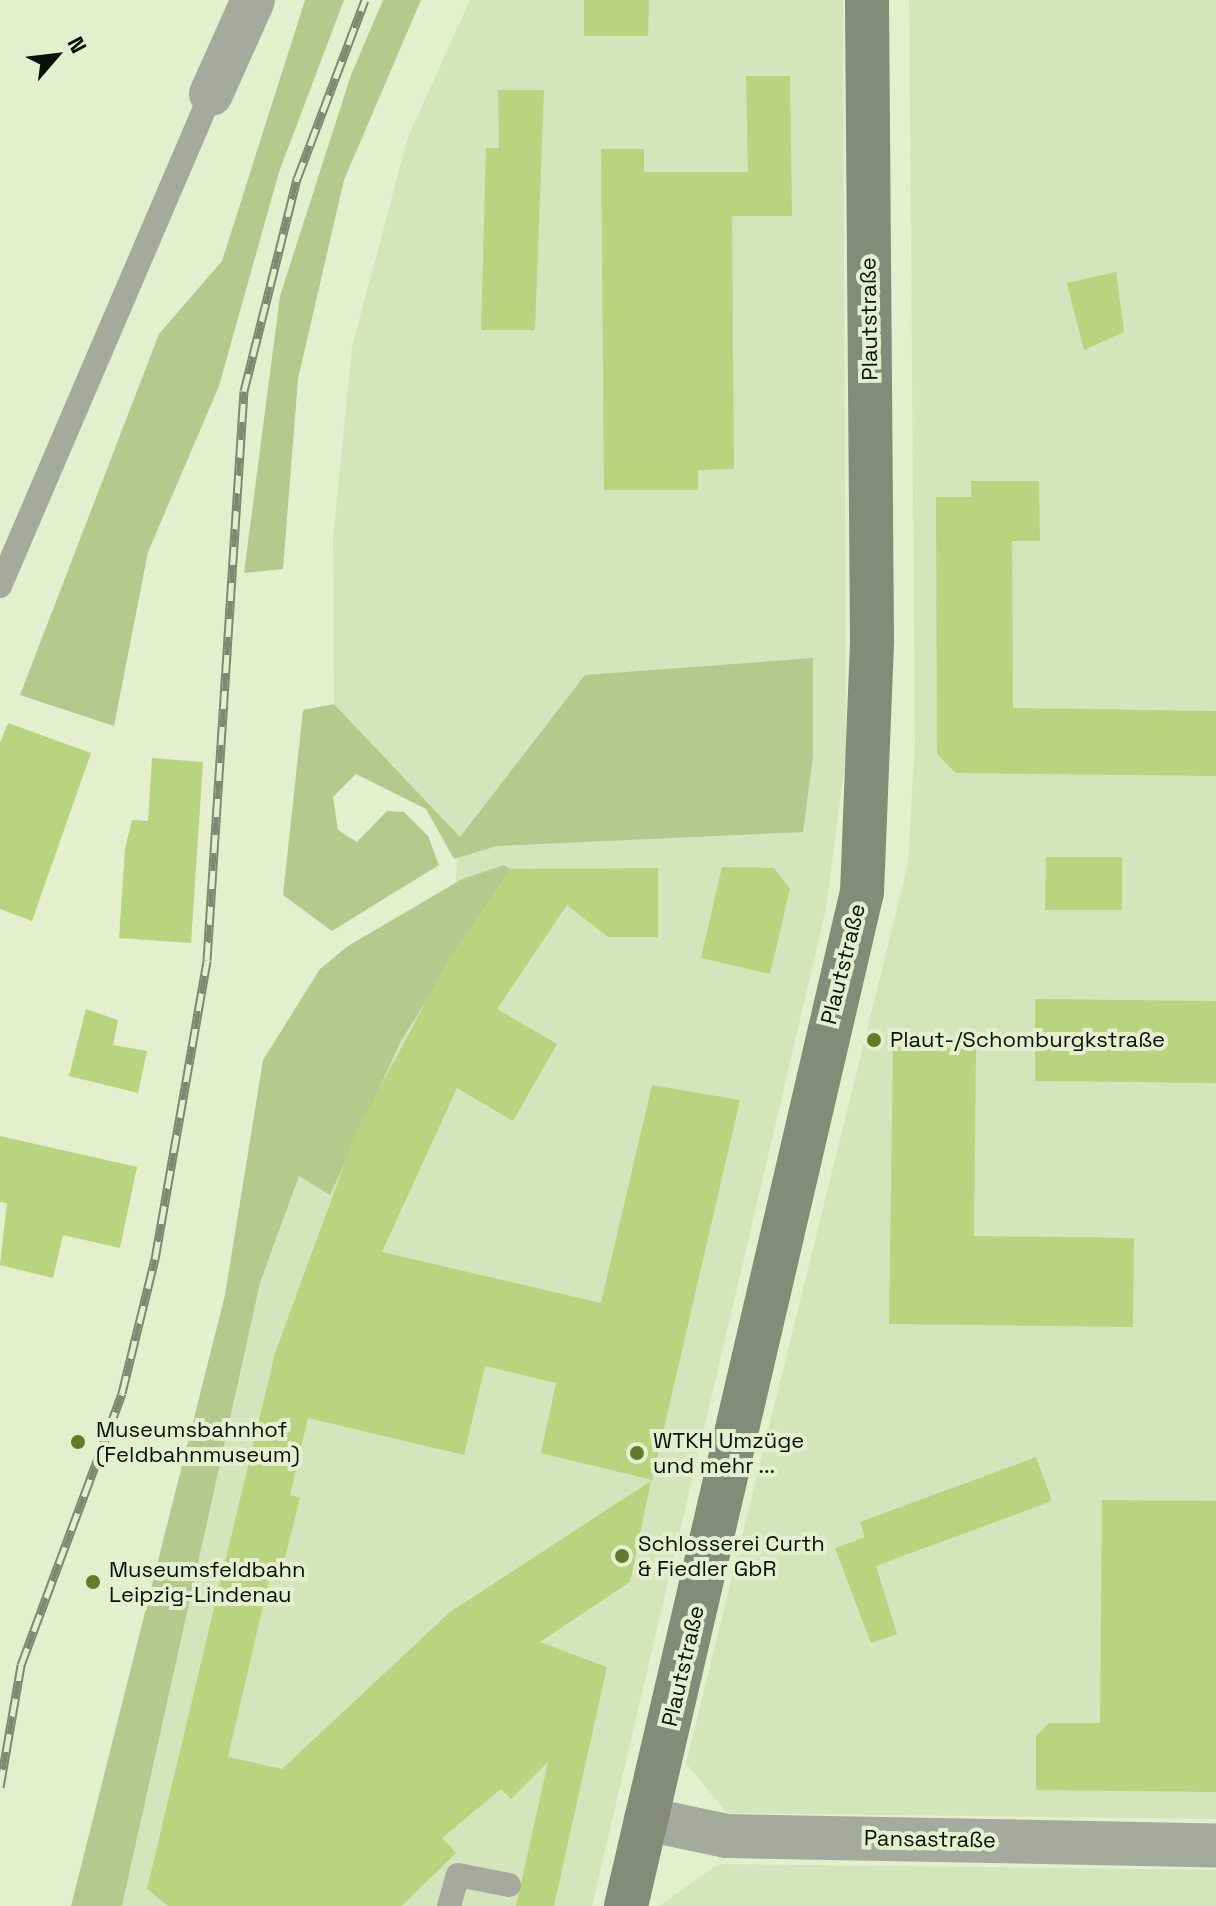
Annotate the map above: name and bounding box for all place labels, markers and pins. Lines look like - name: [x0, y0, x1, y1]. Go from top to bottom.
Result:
- place label: Plaut-/Schomburgkstraße: [890, 1027, 1165, 1053]
- marker: Plaut-/Schomburgkstraße: [865, 1031, 883, 1049]
- place label: Museumsbahnhof (Feldbahnmuseum): [96, 1416, 300, 1468]
- place label: WTKH Umzüge und mehr ...: [653, 1427, 804, 1478]
- marker: Museumsbahnhof (Feldbahnmuseum): [67, 1431, 89, 1453]
- marker: WTKH Umzüge und mehr ...: [628, 1444, 646, 1462]
- place label: Schlosserei Curth & Fiedler GbR: [638, 1530, 825, 1582]
- marker: Schlosserei Curth & Fiedler GbR: [613, 1547, 631, 1565]
- place label: Museumsfeldbahn Leipzig-Lindenau: [109, 1556, 305, 1608]
- marker: Museumsfeldbahn Leipzig-Lindenau: [84, 1573, 102, 1591]

